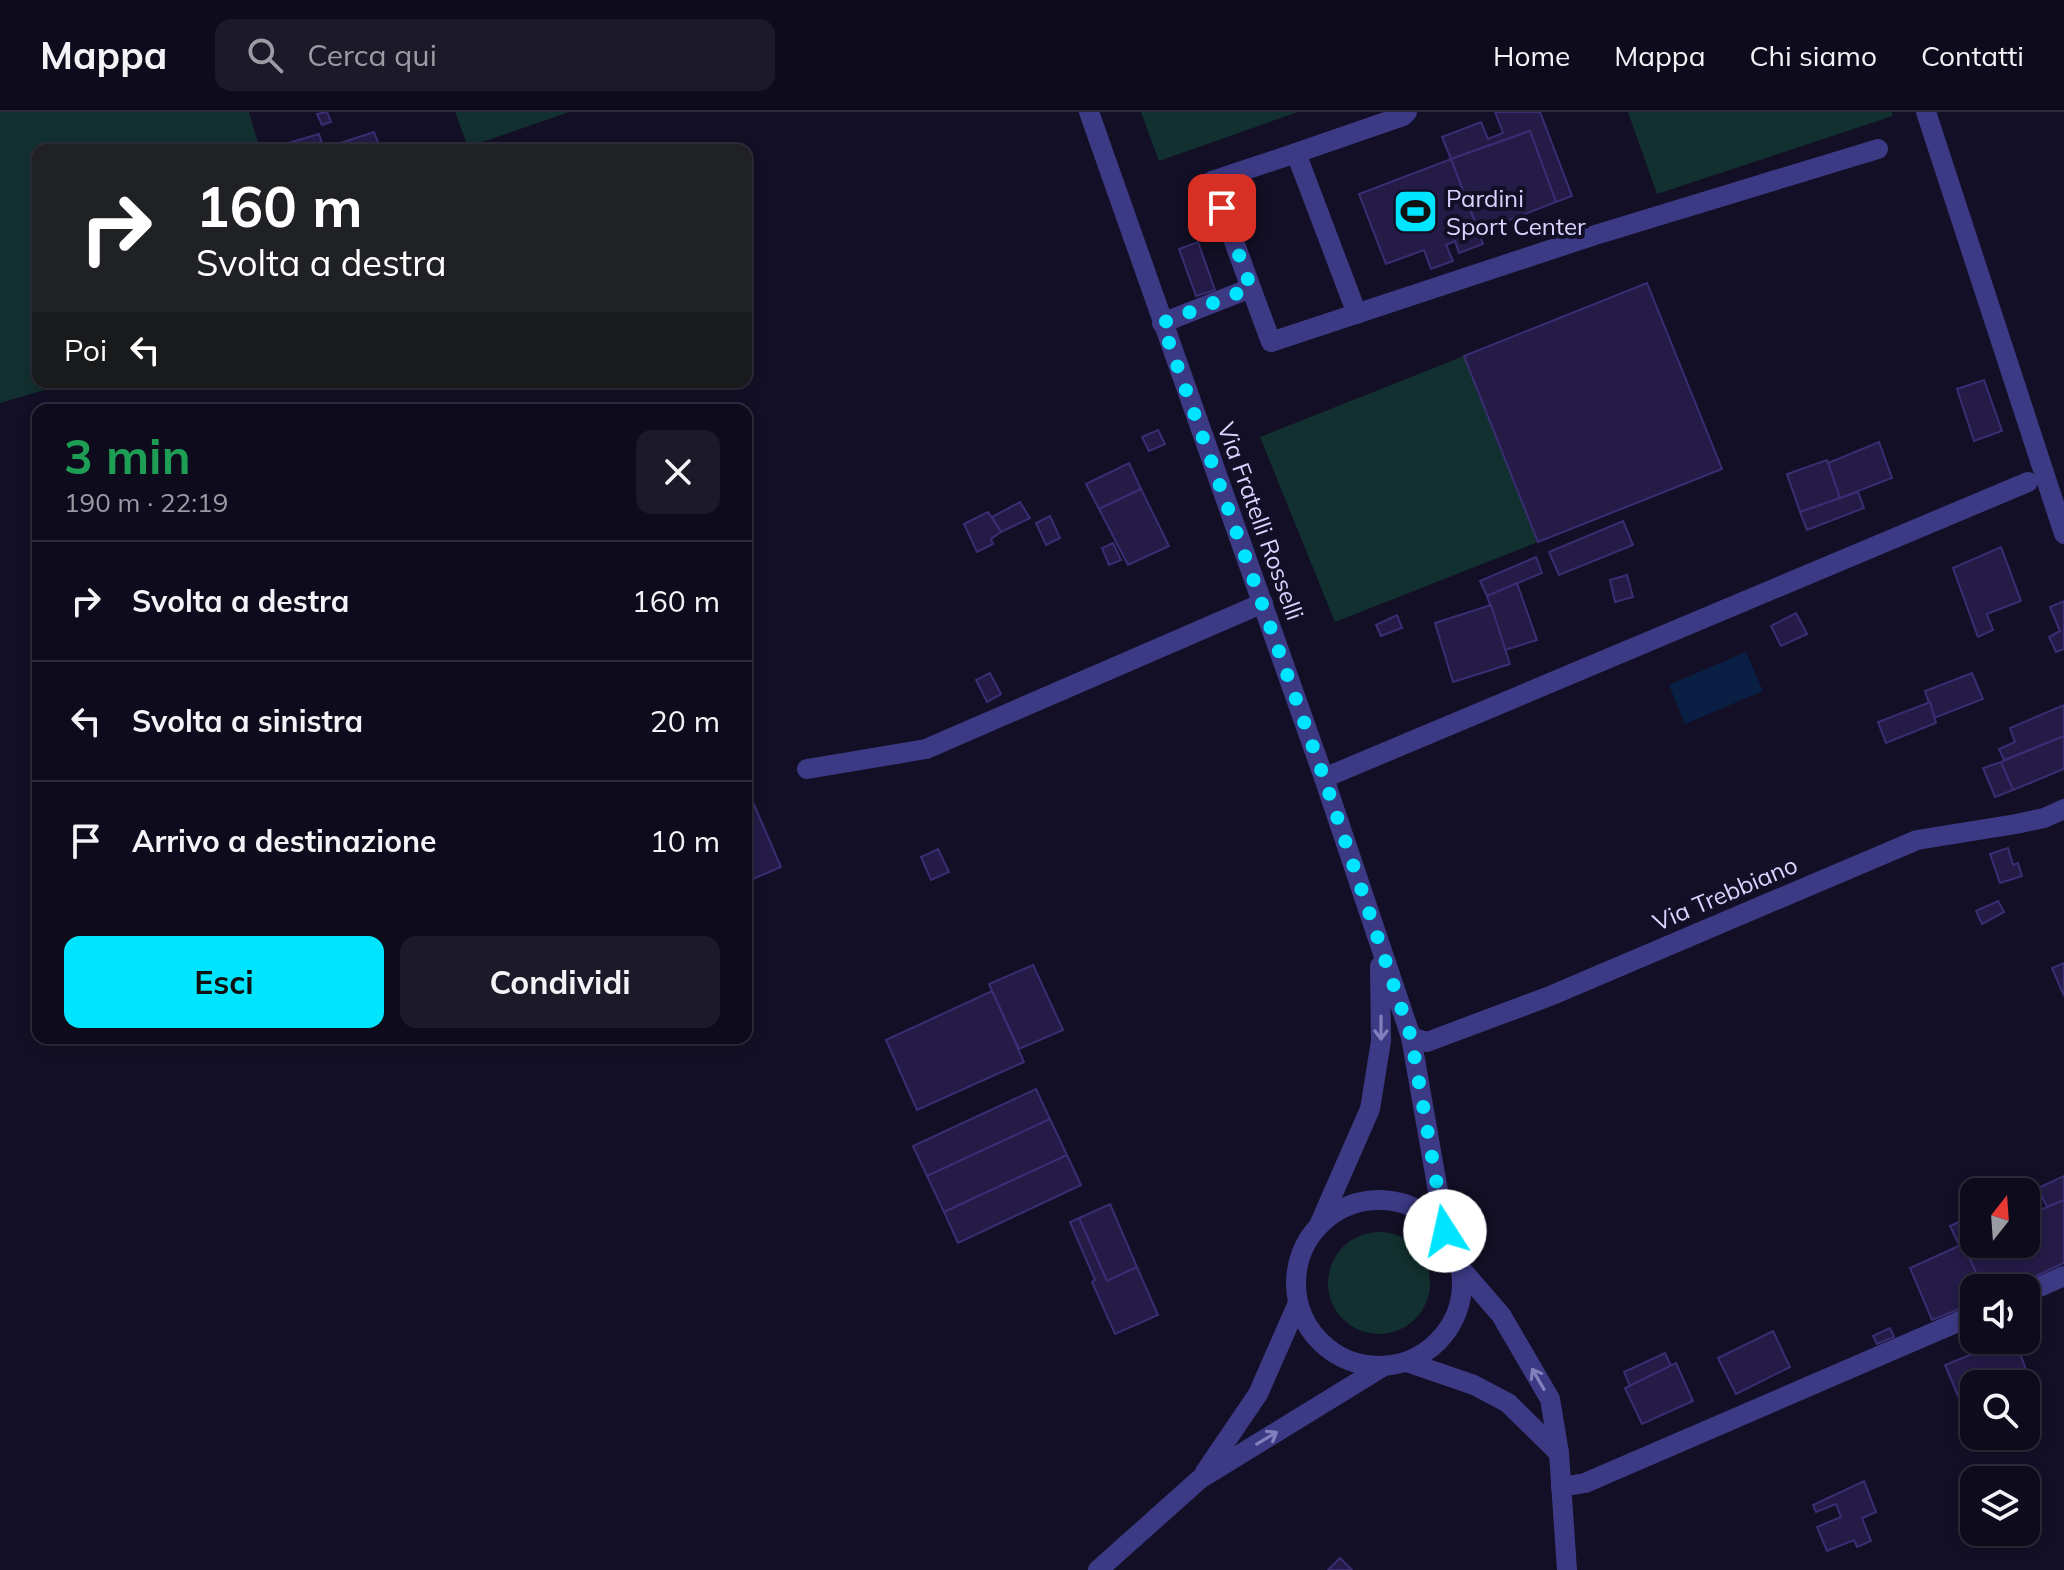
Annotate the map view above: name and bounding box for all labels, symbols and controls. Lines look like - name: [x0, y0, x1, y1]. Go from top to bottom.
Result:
- search box: [215, 19, 775, 91]
- text: Mappa: [40, 31, 167, 79]
- icon: search: [243, 33, 287, 77]
- text: Cerca qui: [307, 36, 437, 74]
- text: Home: [1493, 38, 1570, 73]
- text: Mappa: [1614, 38, 1705, 73]
- text: Chi siamo: [1749, 38, 1877, 73]
- text: Contatti: [1921, 38, 2024, 73]
- text: 160 m: [196, 171, 363, 241]
- pin: [1188, 174, 1256, 242]
- icon: right: [64, 176, 168, 280]
- place label: Pardini Sport Center: [1446, 183, 1586, 241]
- icon: arrive: [1200, 186, 1244, 230]
- sports icon: Pardini Sport Center: [1391, 188, 1439, 236]
- text: Svolta a destra: [196, 240, 447, 285]
- icon: left: [123, 328, 167, 372]
- text: Poi: [64, 331, 107, 369]
- street label: Via Fratelli Rosselli: [1211, 418, 1311, 624]
- text: 3 min: [64, 426, 191, 486]
- button: close: [636, 430, 720, 514]
- text: 190 m · 22:19: [64, 486, 228, 519]
- icon: right: [64, 579, 108, 623]
- text: Svolta a destra: [132, 582, 349, 620]
- text: 160 m: [632, 582, 720, 620]
- icon: left: [64, 699, 108, 743]
- text: Svolta a sinistra: [132, 702, 363, 740]
- text: 20 m: [650, 702, 720, 740]
- icon: arrive: [64, 819, 108, 863]
- text: Arrivo a destinazione: [132, 822, 436, 860]
- text: 10 m: [650, 822, 720, 860]
- street label: Via Trebbiano: [1648, 849, 1802, 937]
- button: Esci: [64, 936, 384, 1028]
- button: Condividi: [400, 936, 720, 1028]
- one-way arrow: [1373, 1014, 1389, 1041]
- north arrow: [1960, 1178, 2040, 1258]
- map controls: [1960, 1178, 2040, 1546]
- position arrow: [1403, 1189, 1487, 1273]
- button: sound: [1960, 1274, 2040, 1354]
- one-way arrow: [1530, 1368, 1546, 1391]
- button: search: [1960, 1370, 2040, 1450]
- one-way arrow: [1255, 1430, 1278, 1446]
- button: layers: [1960, 1466, 2040, 1546]

